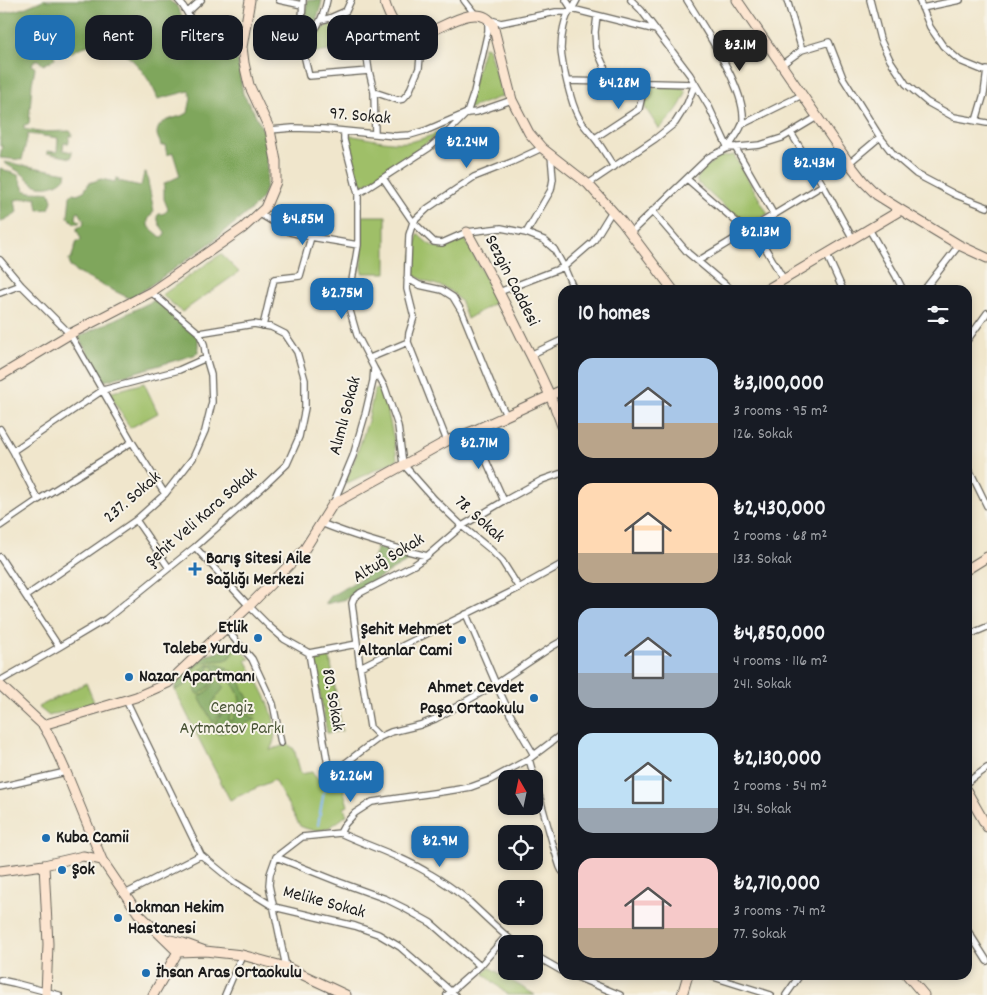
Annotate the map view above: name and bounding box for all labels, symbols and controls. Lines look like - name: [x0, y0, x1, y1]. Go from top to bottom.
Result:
- chip: Buy: [15, 15, 75, 60]
- chip: Rent: [85, 15, 152, 60]
- chip: Filters: [162, 15, 243, 60]
- chip: New: [253, 15, 317, 60]
- chip: Apartment: [327, 15, 438, 60]
- pin: ₺3.1M: [705, 30, 775, 72]
- text: ₺3.1M: [724, 34, 756, 57]
- pin: ₺4.28M: [578, 68, 660, 110]
- text: ₺4.28M: [599, 72, 640, 95]
- street label: 97. Sokak: [328, 102, 392, 132]
- pin: ₺2.24M: [426, 126, 508, 169]
- text: ₺2.24M: [446, 131, 488, 154]
- pin: ₺2.43M: [773, 148, 855, 190]
- text: ₺2.43M: [793, 152, 835, 175]
- pin: ₺4.85M: [262, 204, 344, 246]
- text: ₺4.85M: [282, 208, 324, 231]
- pin: ₺2.13M: [719, 216, 801, 259]
- text: ₺2.13M: [741, 221, 779, 244]
- street label: Sezgin Caddesi: [477, 231, 545, 331]
- pin: ₺2.75M: [301, 278, 383, 320]
- text: ₺2.75M: [321, 282, 363, 305]
- text: 10 homes: [578, 300, 650, 330]
- icon: filters: [924, 301, 952, 329]
- text: ₺3,100,000: [733, 370, 824, 400]
- street label: Alımlı Sokak: [323, 374, 369, 458]
- icon: home: [618, 378, 678, 438]
- text: 3 rooms · 95 m²: [733, 400, 828, 423]
- text: 126. Sokak: [733, 423, 792, 446]
- pin: ₺2.71M: [438, 428, 520, 470]
- text: ₺2.71M: [460, 432, 498, 455]
- street label: Şehit Veli Kara Sokak: [141, 462, 263, 574]
- street label: 237. Sokak: [99, 466, 167, 530]
- street label: 78. Sokak: [448, 491, 510, 549]
- text: ₺2,430,000: [733, 495, 826, 525]
- icon: home: [618, 503, 678, 563]
- text: 2 rooms · 68 m²: [733, 525, 827, 548]
- street label: Altuğ Sokak: [348, 528, 430, 590]
- place label: Barış Sitesi Aile Sağlığı Merkezi: [206, 547, 311, 593]
- text: 133. Sokak: [733, 548, 792, 571]
- marker: Barış Sitesi Aile Sağlığı Merkezi: [188, 562, 202, 576]
- place label: Etlik Talebe Yurdu: [163, 616, 249, 662]
- place label: Şehit Mehmet Altanlar Cami: [358, 618, 453, 664]
- text: ₺4,850,000: [733, 620, 825, 650]
- icon: home: [618, 628, 678, 688]
- marker: Etlik Talebe Yurdu: [252, 632, 264, 644]
- marker: Şehit Mehmet Altanlar Cami: [456, 634, 468, 646]
- text: 4 rooms · 116 m²: [733, 650, 828, 673]
- place label: Nazar Apartmanı: [139, 665, 255, 690]
- street label: 80. Sokak: [314, 667, 350, 733]
- marker: Nazar Apartmanı: [123, 671, 135, 683]
- text: 241. Sokak: [733, 673, 791, 696]
- place label: Ahmet Cevdet Paşa Ortaokulu: [420, 676, 524, 722]
- marker: Ahmet Cevdet Paşa Ortaokulu: [528, 692, 540, 704]
- park label: Cengiz Aytmatov Parkı: [180, 696, 284, 742]
- text: ₺2,130,000: [733, 745, 822, 775]
- icon: home: [618, 753, 678, 813]
- pin: ₺2.26M: [310, 760, 392, 803]
- text: ₺2.26M: [330, 765, 372, 788]
- north arrow: [498, 770, 542, 815]
- map controls: [498, 770, 543, 980]
- text: 2 rooms · 54 m²: [733, 775, 827, 798]
- text: 134. Sokak: [733, 798, 791, 821]
- button: locate: [498, 825, 543, 870]
- place label: Kuba Camii: [56, 826, 129, 851]
- pin: ₺2.9M: [405, 826, 475, 868]
- text: ₺2.9M: [422, 830, 458, 853]
- marker: Kuba Camii: [40, 832, 52, 844]
- place label: Şok: [72, 858, 95, 883]
- marker: Şok: [56, 864, 68, 876]
- text: ₺2,710,000: [733, 870, 820, 900]
- icon: home: [618, 878, 678, 938]
- street label: Melike Sokak: [280, 880, 368, 926]
- button: +: [498, 880, 543, 925]
- place label: Lokman Hekim Hastanesi: [128, 896, 224, 942]
- text: 3 rooms · 74 m²: [733, 900, 826, 923]
- marker: Lokman Hekim Hastanesi: [112, 912, 124, 924]
- text: 77. Sokak: [733, 923, 786, 946]
- button: −: [498, 935, 543, 980]
- place label: İhsan Aras Ortaokulu: [156, 961, 302, 986]
- marker: İhsan Aras Ortaokulu: [140, 967, 152, 979]

